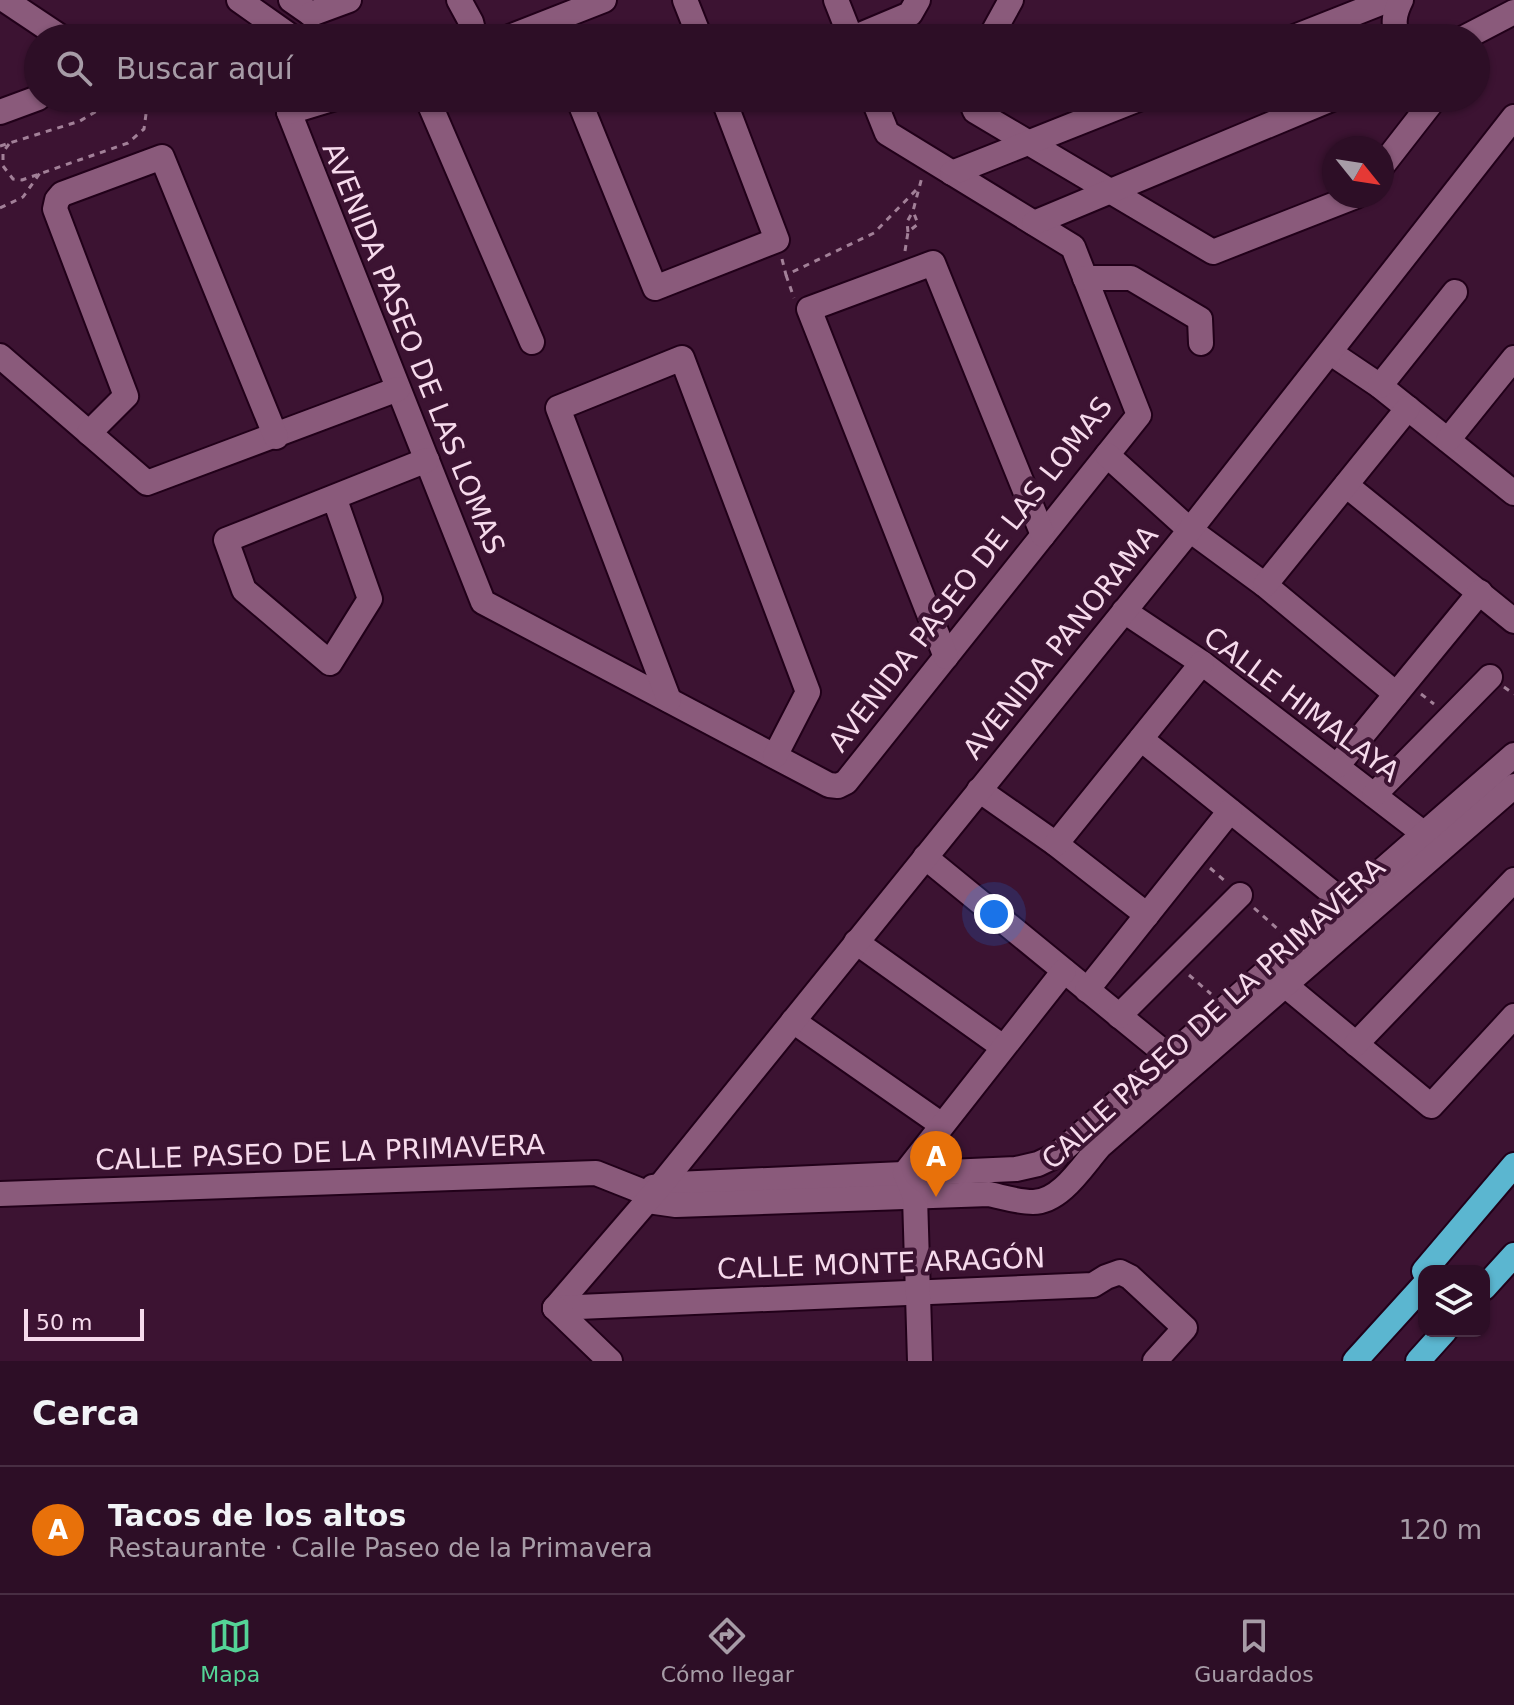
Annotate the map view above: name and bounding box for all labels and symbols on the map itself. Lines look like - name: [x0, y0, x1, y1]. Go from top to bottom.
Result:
- north arrow: [1322, 136, 1394, 208]
- street label: AVENIDA PASEO DE LAS LOMAS: [316, 137, 511, 559]
- street label: AVENIDA PASEO DE LAS LOMAS: [822, 390, 1119, 758]
- street label: AVENIDA PANORAMA: [956, 519, 1165, 766]
- street label: CALLE HIMALAYA: [1197, 620, 1406, 789]
- street label: CALLE PASEO DE LA PRIMAVERA: [1035, 851, 1392, 1176]
- your location: [974, 894, 1014, 934]
- street label: CALLE PASEO DE LA PRIMAVERA: [95, 1128, 545, 1177]
- pin: A: [910, 1131, 962, 1197]
- street label: CALLE MONTE ARAGÓN: [716, 1240, 1046, 1286]
- scale bar: [24, 1305, 144, 1341]

